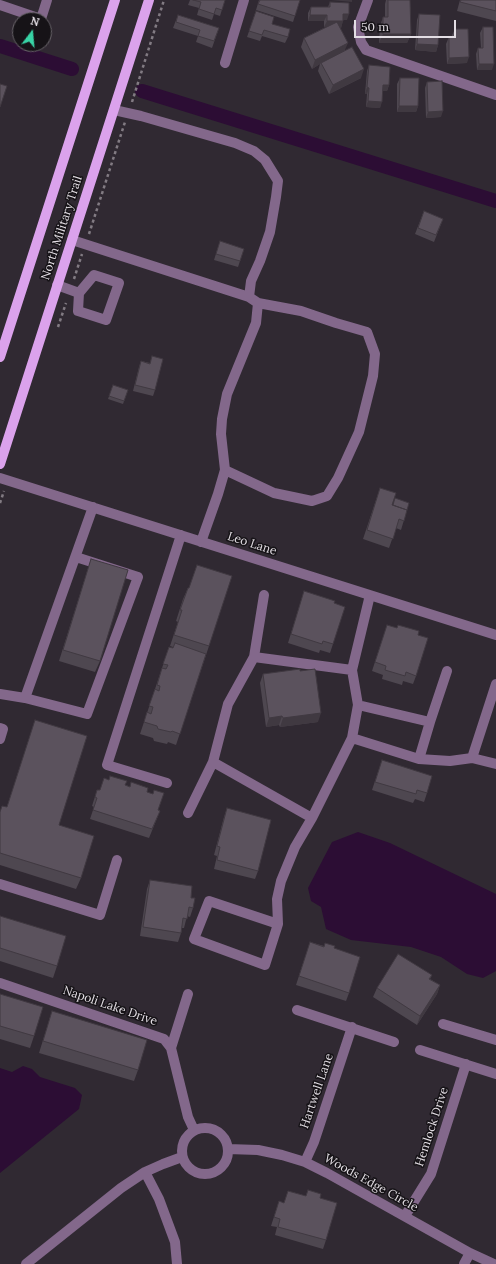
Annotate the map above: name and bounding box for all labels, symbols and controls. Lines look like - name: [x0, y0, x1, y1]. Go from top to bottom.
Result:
- north arrow: [12, 12, 52, 52]
- scale bar: [356, 12, 458, 38]
- text: N: [29, 14, 41, 29]
- text: 50 m: [361, 19, 389, 34]
- street label: North Military Trail: [38, 174, 86, 282]
- street label: Leo Lane: [226, 529, 278, 559]
- street label: Napoli Lake Drive: [61, 983, 159, 1029]
- street label: Hartwell Lane: [297, 1052, 337, 1130]
- street label: Hemlock Drive: [412, 1085, 452, 1169]
- street label: Woods Edge Circle: [321, 1151, 421, 1215]

